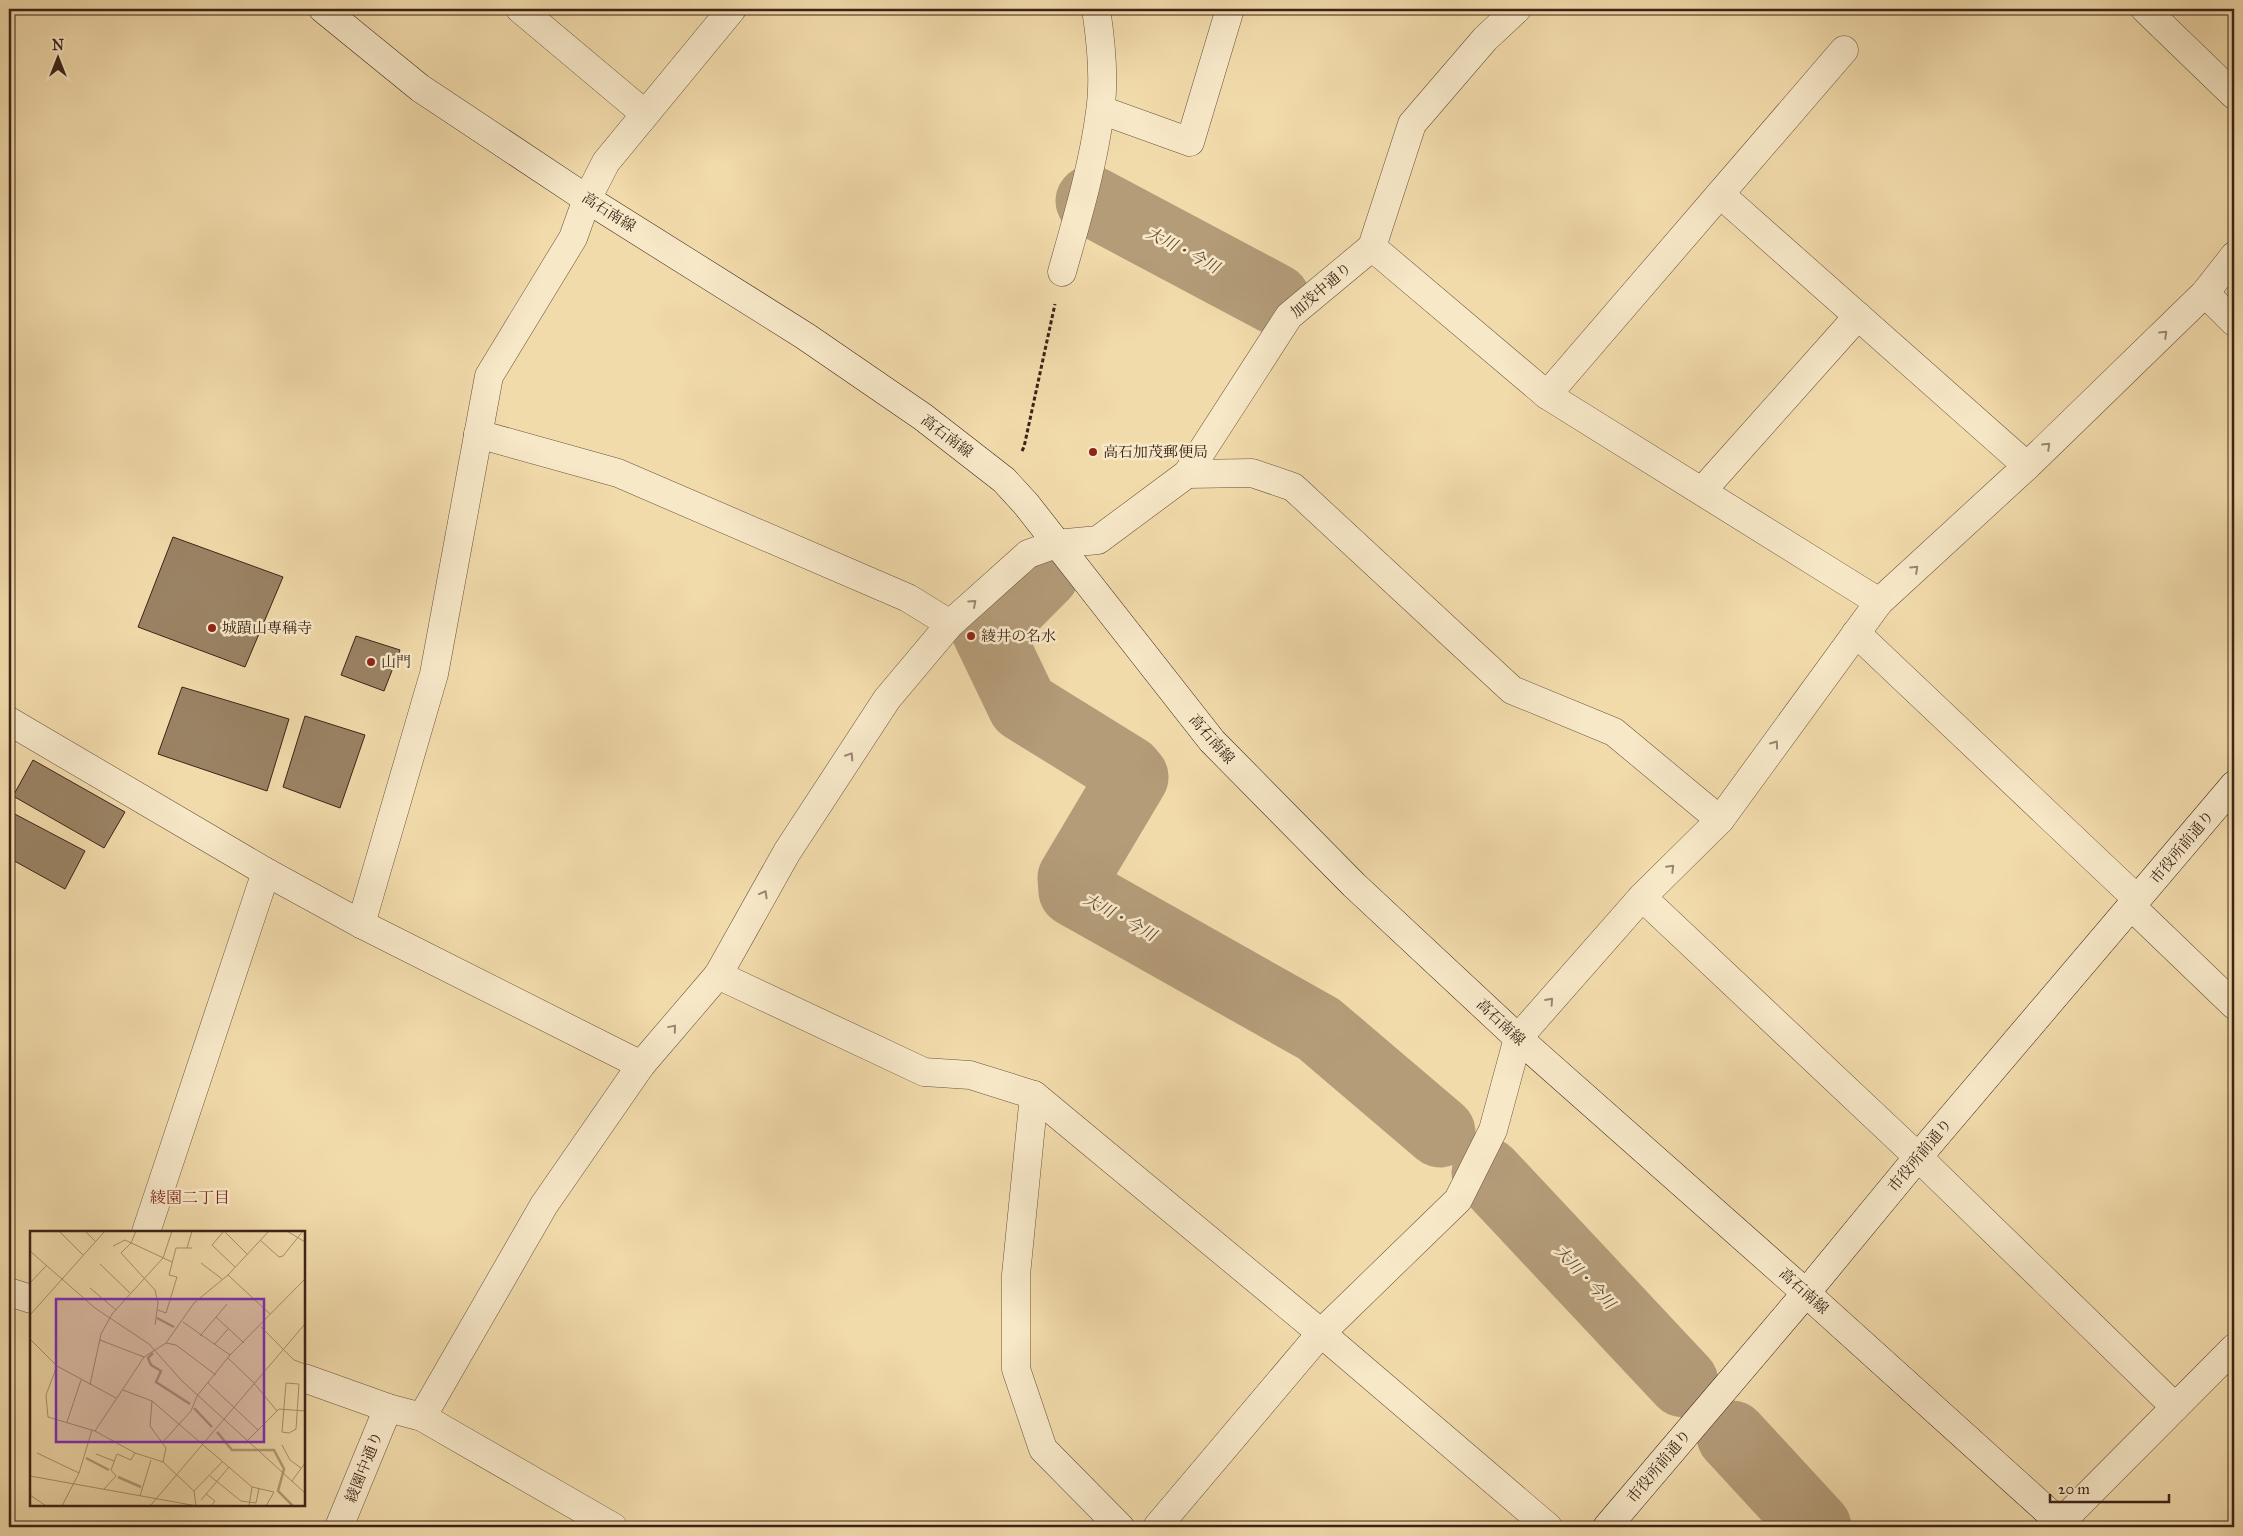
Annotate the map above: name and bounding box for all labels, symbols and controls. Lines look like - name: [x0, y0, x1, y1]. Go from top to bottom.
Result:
- north arrow: [32, 32, 82, 82]
- text: N: [52, 37, 64, 54]
- street label: 高石南線: [579, 188, 639, 236]
- water label: 大川・今川: [1143, 223, 1225, 278]
- street label: 加茂中通り: [1287, 259, 1355, 321]
- one-way arrow: [2158, 330, 2167, 339]
- street label: 高石南線: [918, 411, 976, 461]
- place label: 高石加茂郵便局: [1103, 443, 1208, 461]
- one-way arrow: [2041, 443, 2050, 452]
- marker: 高石加茂郵便局: [1087, 446, 1099, 458]
- one-way arrow: [1909, 566, 1918, 575]
- one-way arrow: [968, 600, 977, 609]
- place label: 城蹟山専稱寺: [222, 619, 312, 637]
- marker: 城蹟山専稱寺: [206, 622, 218, 634]
- place label: 綾井の名水: [981, 627, 1056, 645]
- marker: 綾井の名水: [965, 630, 977, 642]
- place label: 山門: [381, 653, 411, 671]
- marker: 山門: [365, 656, 377, 668]
- street label: 高石南線: [1186, 710, 1238, 768]
- one-way arrow: [1770, 741, 1778, 750]
- one-way arrow: [843, 753, 853, 762]
- street label: 市役所前通り: [2146, 807, 2218, 887]
- one-way arrow: [1666, 865, 1675, 874]
- water label: 大川・今川: [1080, 889, 1161, 946]
- one-way arrow: [757, 891, 767, 900]
- street label: 高石南線: [1473, 995, 1529, 1049]
- one-way arrow: [1544, 998, 1553, 1007]
- one-way arrow: [667, 1025, 675, 1034]
- street label: 市役所前通り: [1884, 1115, 1956, 1195]
- district label: 綾園二丁目: [150, 1188, 230, 1207]
- inset map: [30, 1231, 305, 1506]
- water label: 大川・今川: [1551, 1241, 1621, 1314]
- street label: 高石南線: [1776, 1264, 1832, 1318]
- street label: 市役所前通り: [1623, 1426, 1695, 1506]
- street label: 綾園中通り: [342, 1429, 386, 1505]
- scale bar: [2050, 1471, 2169, 1503]
- text: 20 m: [2058, 1480, 2090, 1498]

